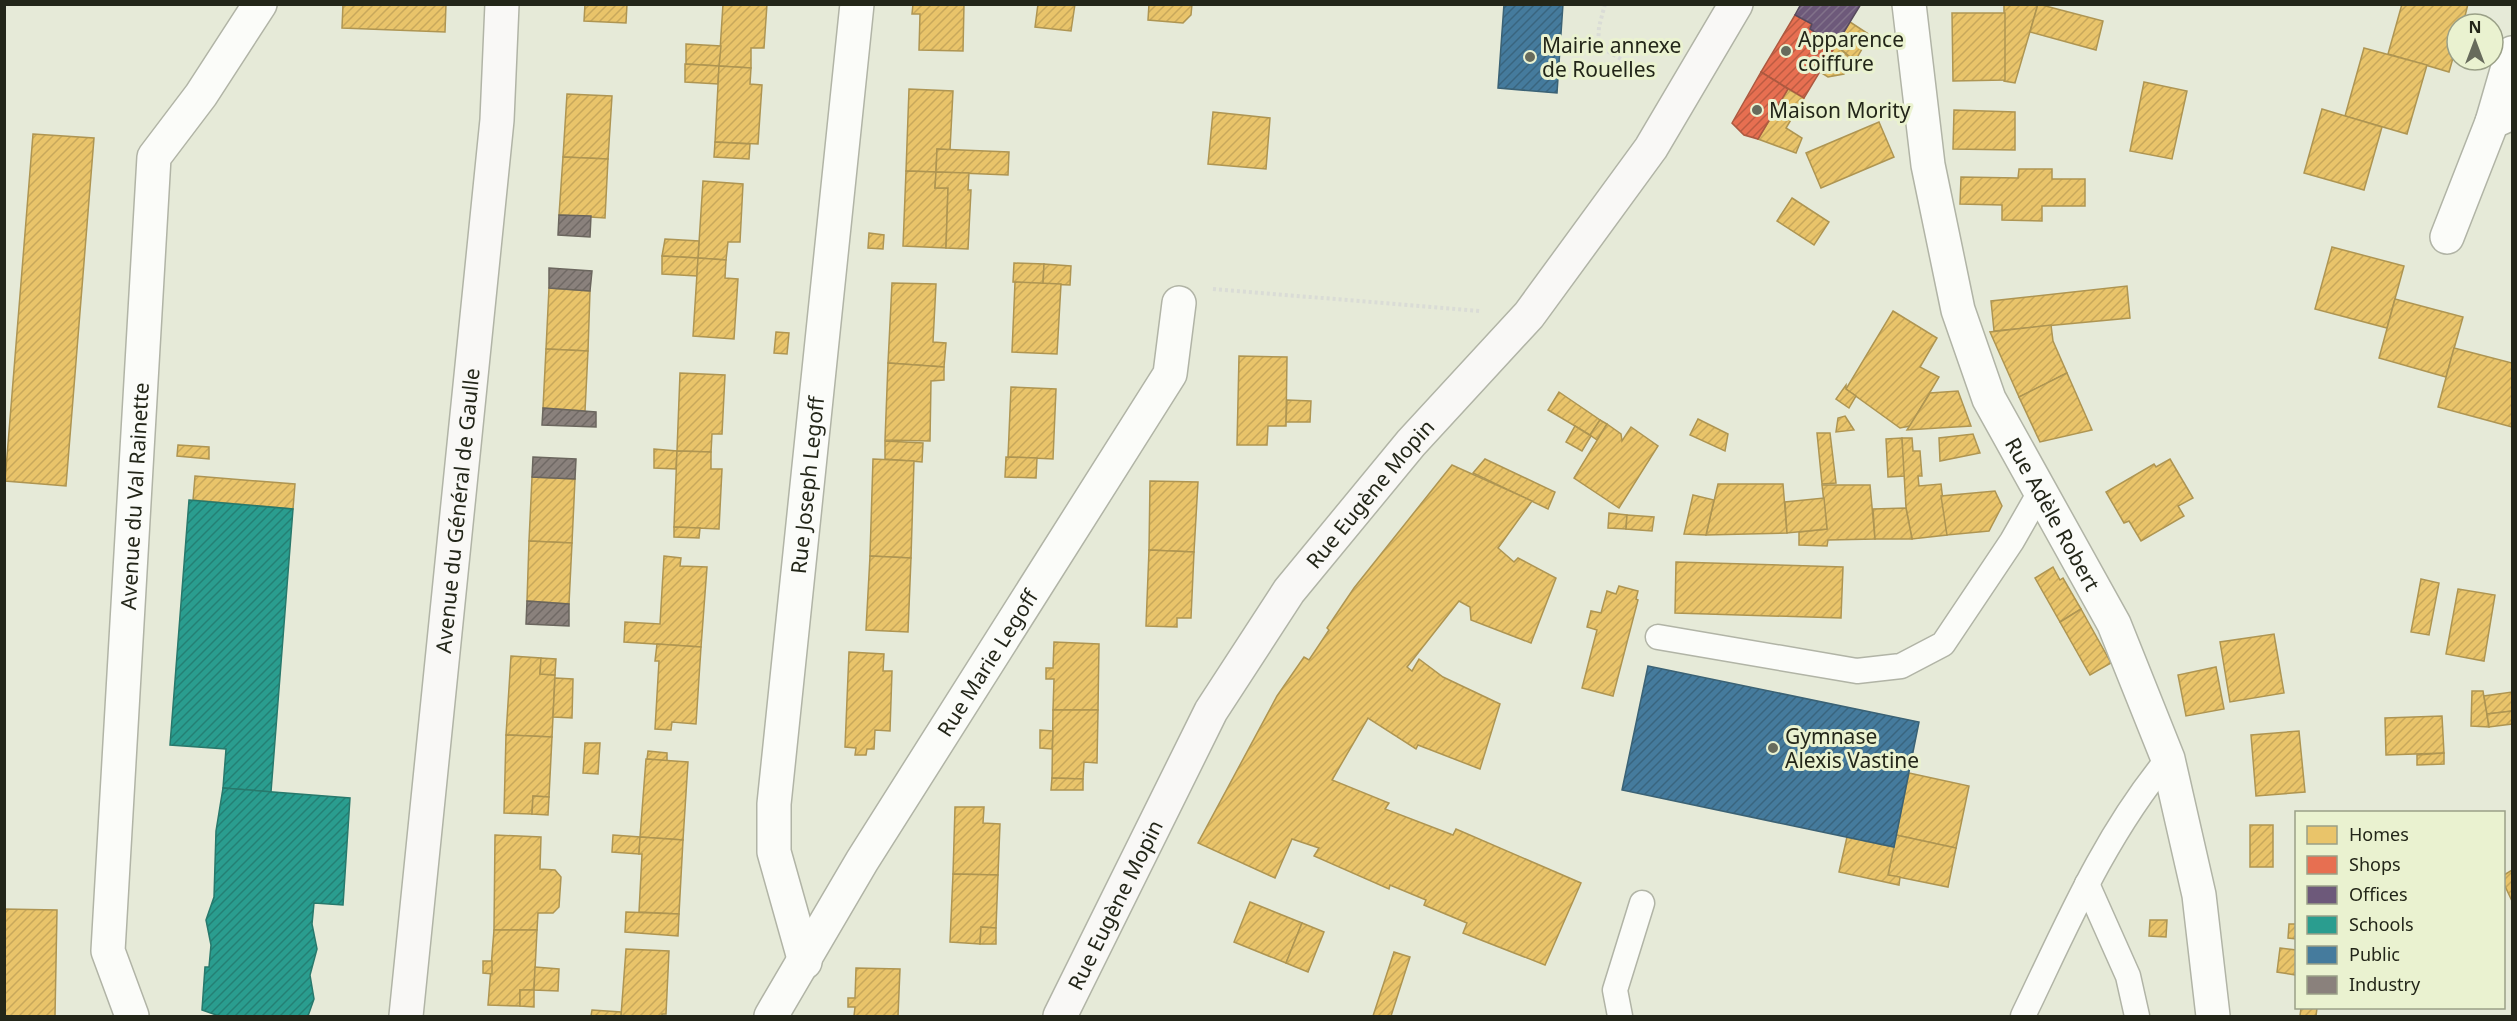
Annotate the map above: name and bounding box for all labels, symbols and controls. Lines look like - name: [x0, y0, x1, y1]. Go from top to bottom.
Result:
- north arrow: [2445, 12, 2505, 72]
- text: N: [2468, 16, 2482, 38]
- place label: Apparence coiffure: [1798, 25, 1904, 77]
- place label: Mairie annexe de Rouelles: [1542, 31, 1681, 83]
- marker: Apparence coiffure: [1779, 44, 1793, 58]
- marker: Mairie annexe de Rouelles: [1523, 50, 1537, 64]
- place label: Maison Mority: [1769, 96, 1911, 124]
- marker: Maison Mority: [1750, 103, 1764, 117]
- street label: Avenue du Général de Gaulle: [429, 367, 486, 655]
- street label: Avenue du Val Rainette: [114, 382, 155, 610]
- street label: Rue Joseph Legoff: [784, 393, 830, 575]
- street label: Rue Eugène Mopin: [1299, 413, 1440, 574]
- street label: Rue Adèle Robert: [1999, 432, 2107, 596]
- street label: Rue Marie Legoff: [930, 583, 1045, 742]
- place label: Gymnase Alexis Vastine: [1785, 722, 1919, 774]
- marker: Gymnase Alexis Vastine: [1766, 741, 1780, 755]
- legend: [2295, 811, 2505, 1009]
- street label: Rue Eugène Mopin: [1061, 815, 1169, 995]
- text: Homes: [2349, 822, 2409, 846]
- text: Shops: [2349, 852, 2401, 876]
- text: Offices: [2349, 882, 2408, 906]
- text: Schools: [2349, 912, 2414, 936]
- text: Public: [2349, 942, 2400, 966]
- text: Industry: [2349, 972, 2421, 996]

